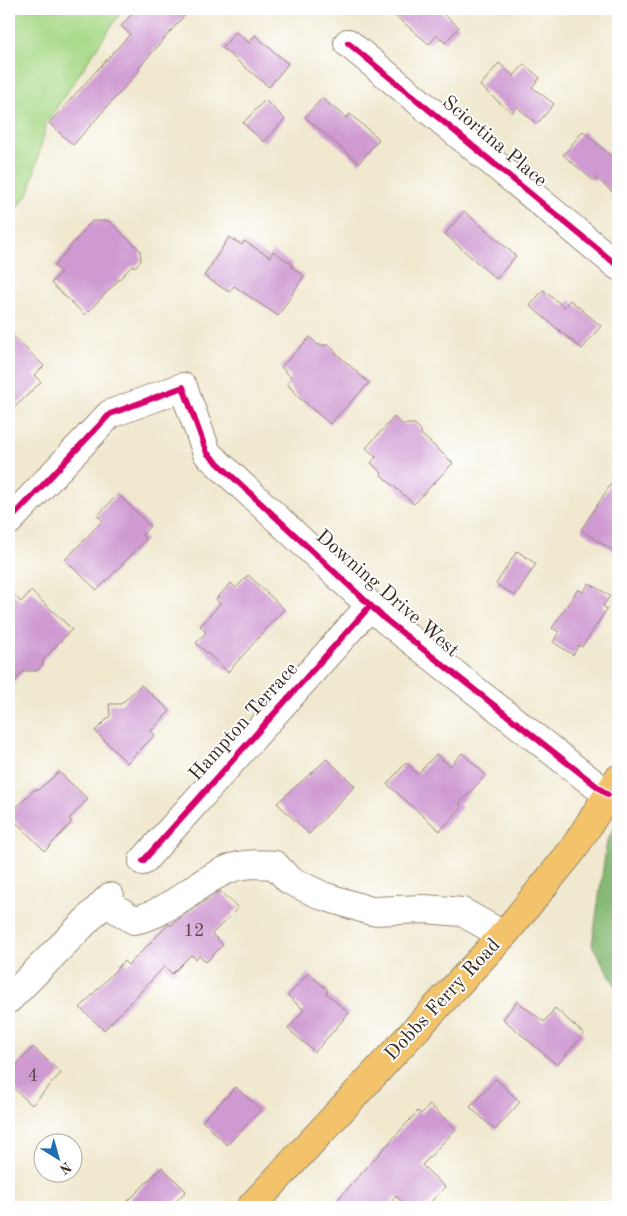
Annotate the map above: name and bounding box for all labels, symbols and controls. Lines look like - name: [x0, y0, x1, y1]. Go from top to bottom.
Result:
- street label: Sciortina Place: [438, 93, 550, 191]
- street label: Downing Drive West: [312, 527, 462, 661]
- street label: Hampton Terrace: [186, 659, 302, 785]
- house number: 12: [184, 922, 204, 940]
- street label: Dobbs Ferry Road: [382, 935, 504, 1065]
- house number: 4: [28, 1067, 38, 1085]
- north arrow: [32, 1134, 82, 1184]
- text: N: [56, 1159, 74, 1177]

